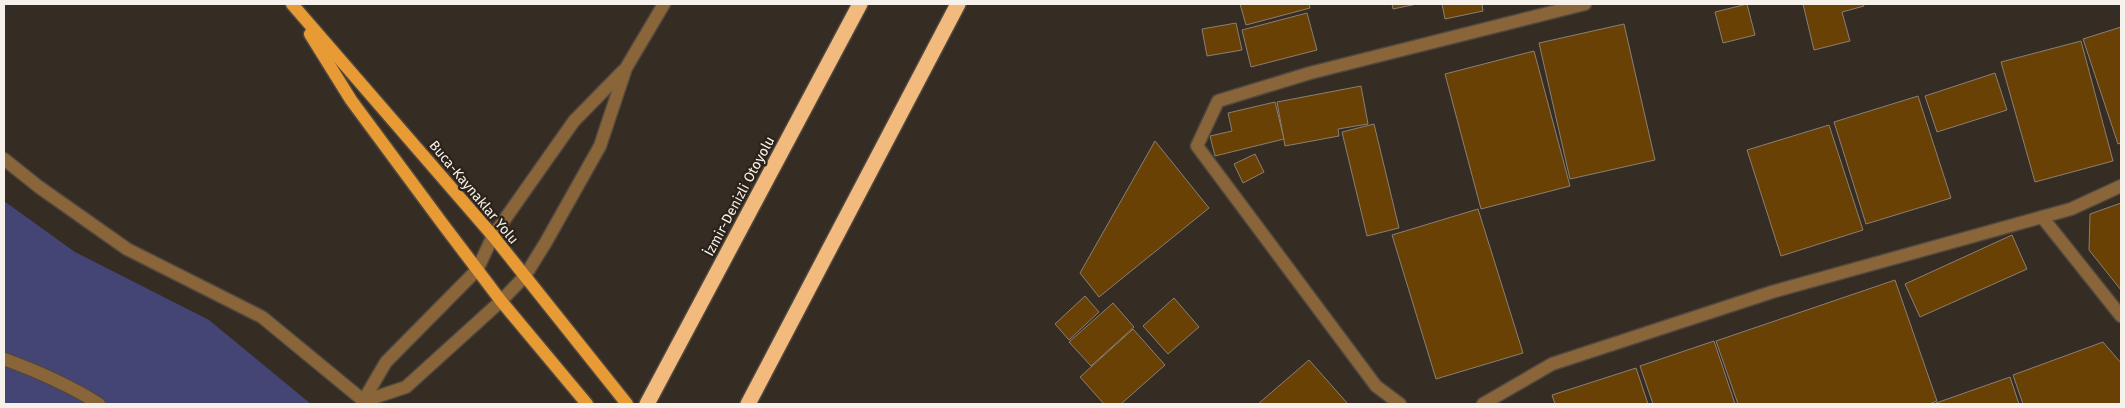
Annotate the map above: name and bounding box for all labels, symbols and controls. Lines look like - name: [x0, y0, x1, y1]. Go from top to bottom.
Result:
- street label: İzmir-Denizli Otoyolu: [700, 133, 778, 259]
- street label: Buca-Kaynaklar Yolu: [425, 137, 522, 248]

